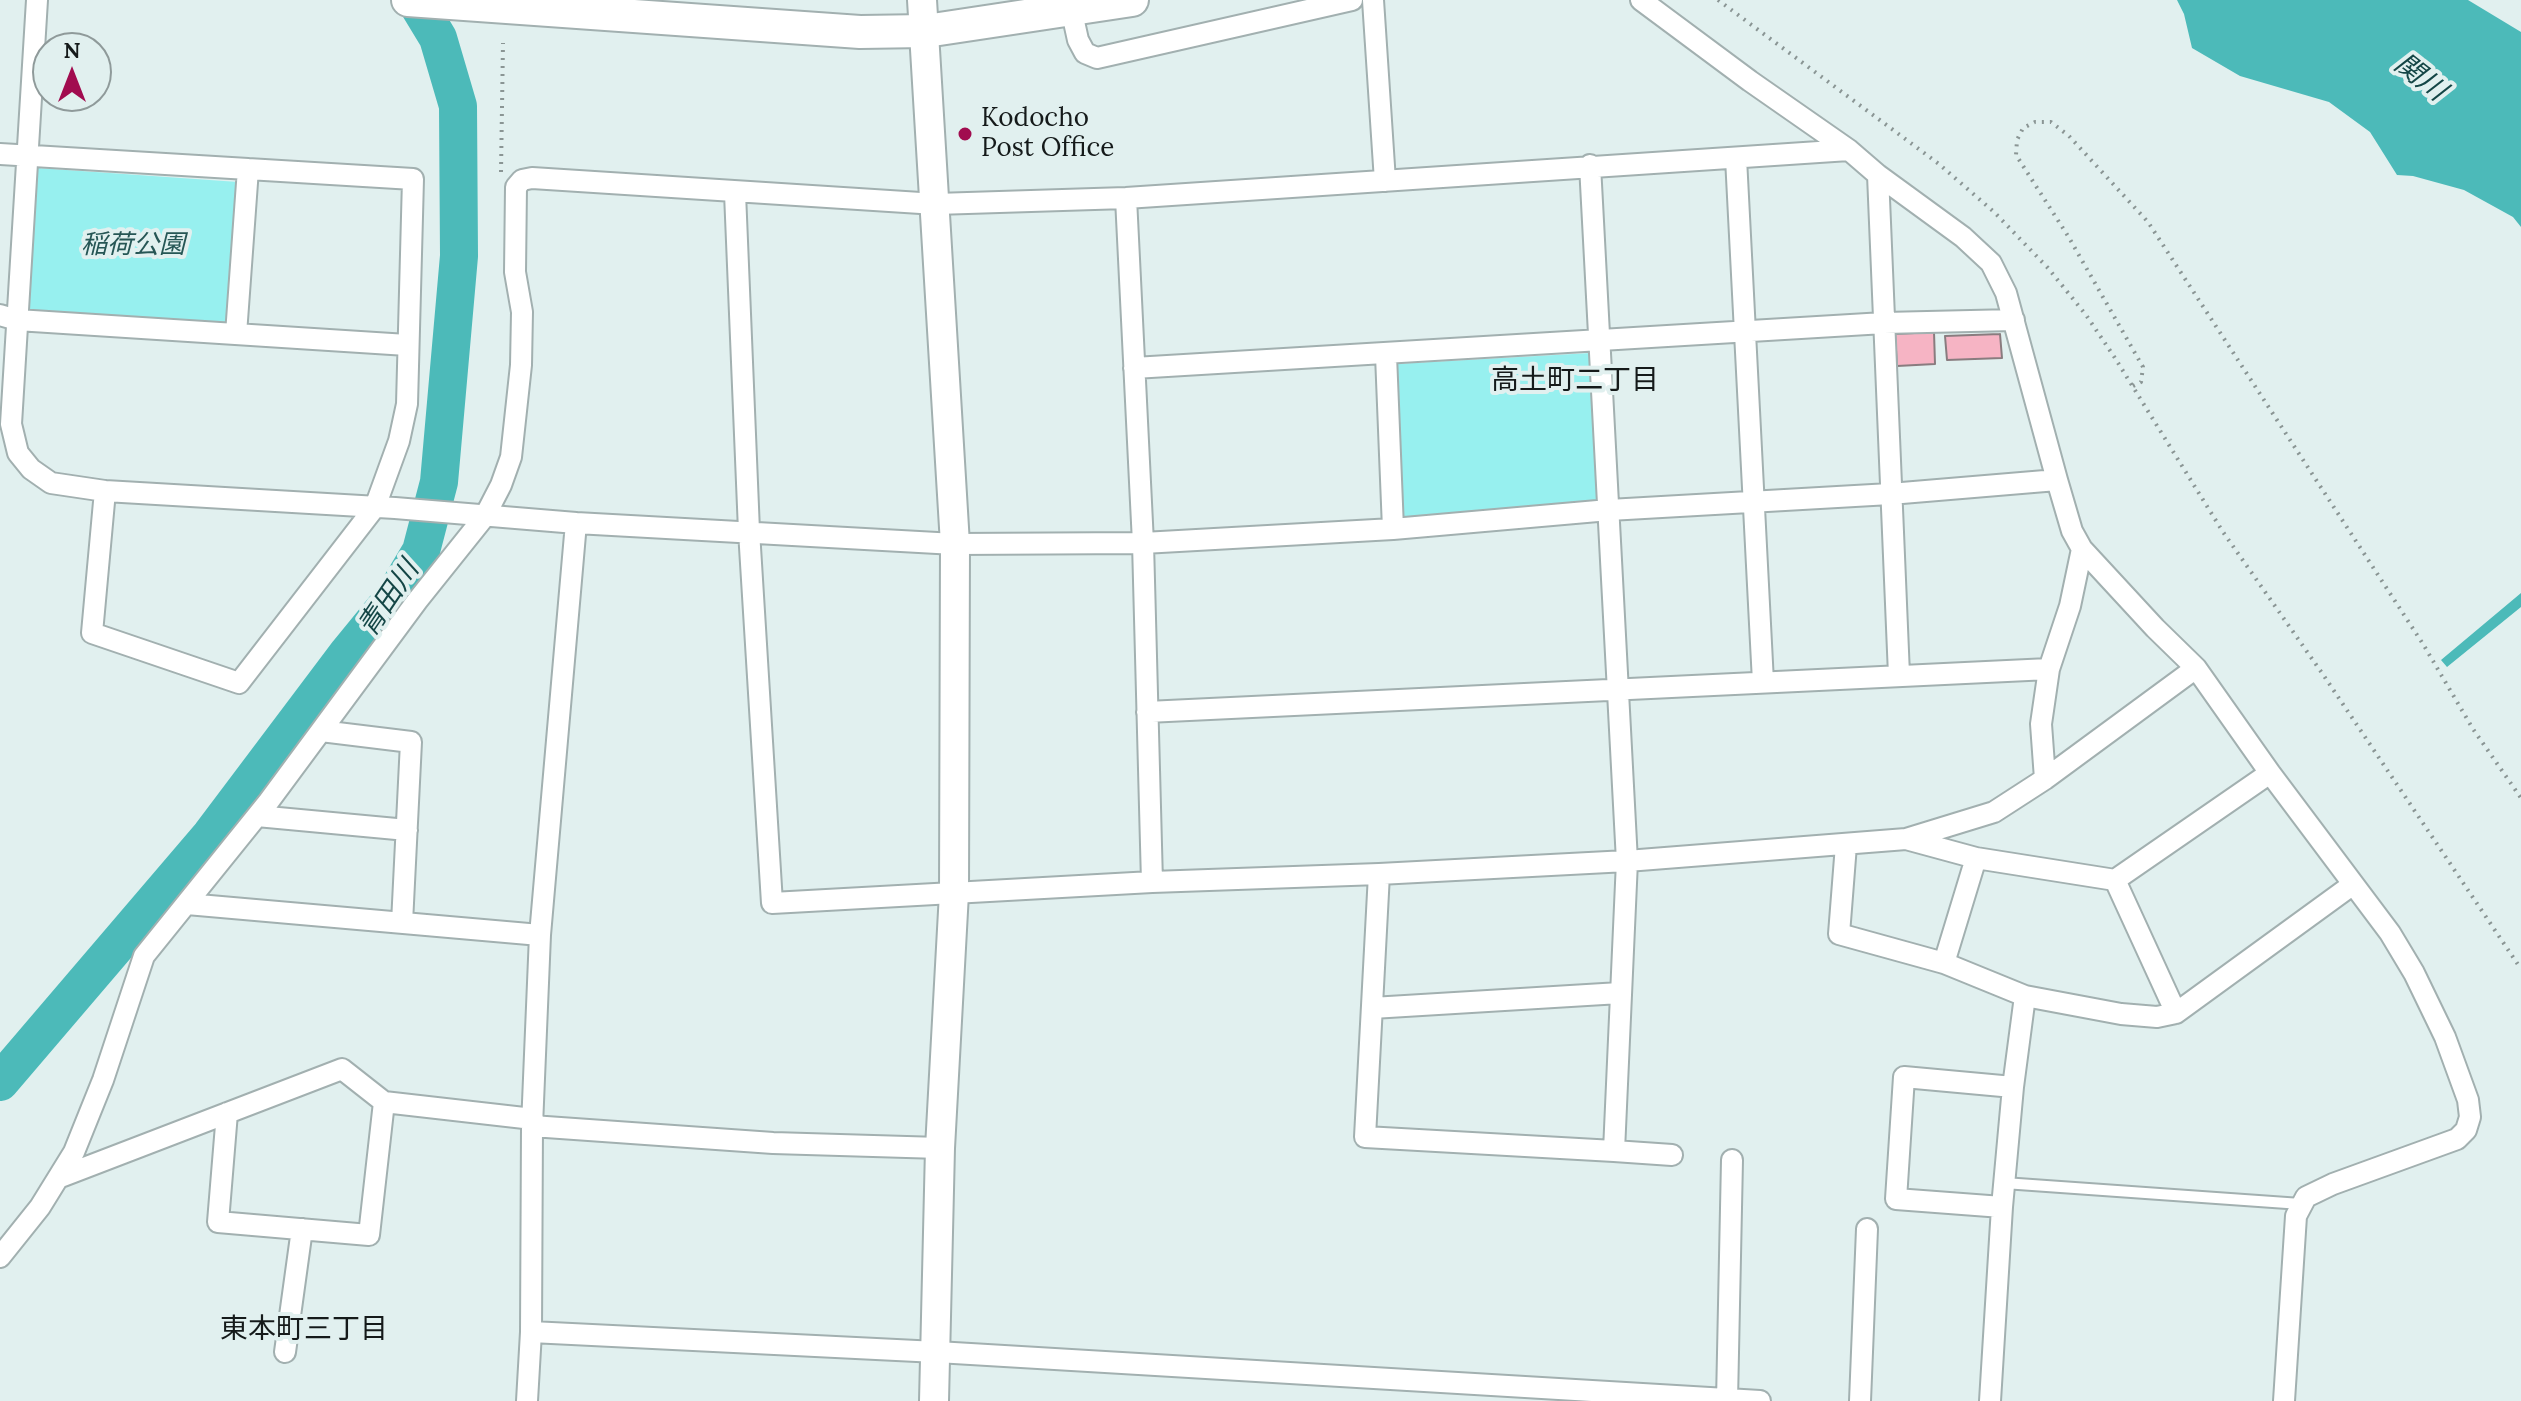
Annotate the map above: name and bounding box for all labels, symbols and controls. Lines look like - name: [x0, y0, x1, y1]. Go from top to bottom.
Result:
- north arrow: [32, 32, 112, 112]
- text: N: [63, 36, 81, 64]
- water label: 関川: [2388, 48, 2452, 108]
- place label: Kodocho Post Office: [981, 103, 1114, 164]
- marker: Kodocho Post Office: [956, 125, 974, 143]
- park label: 稲荷公園: [81, 230, 185, 262]
- district label: 高土町二丁目: [1491, 364, 1659, 398]
- water label: 青田川: [352, 555, 426, 643]
- district label: 東本町三丁目: [220, 1313, 388, 1347]

